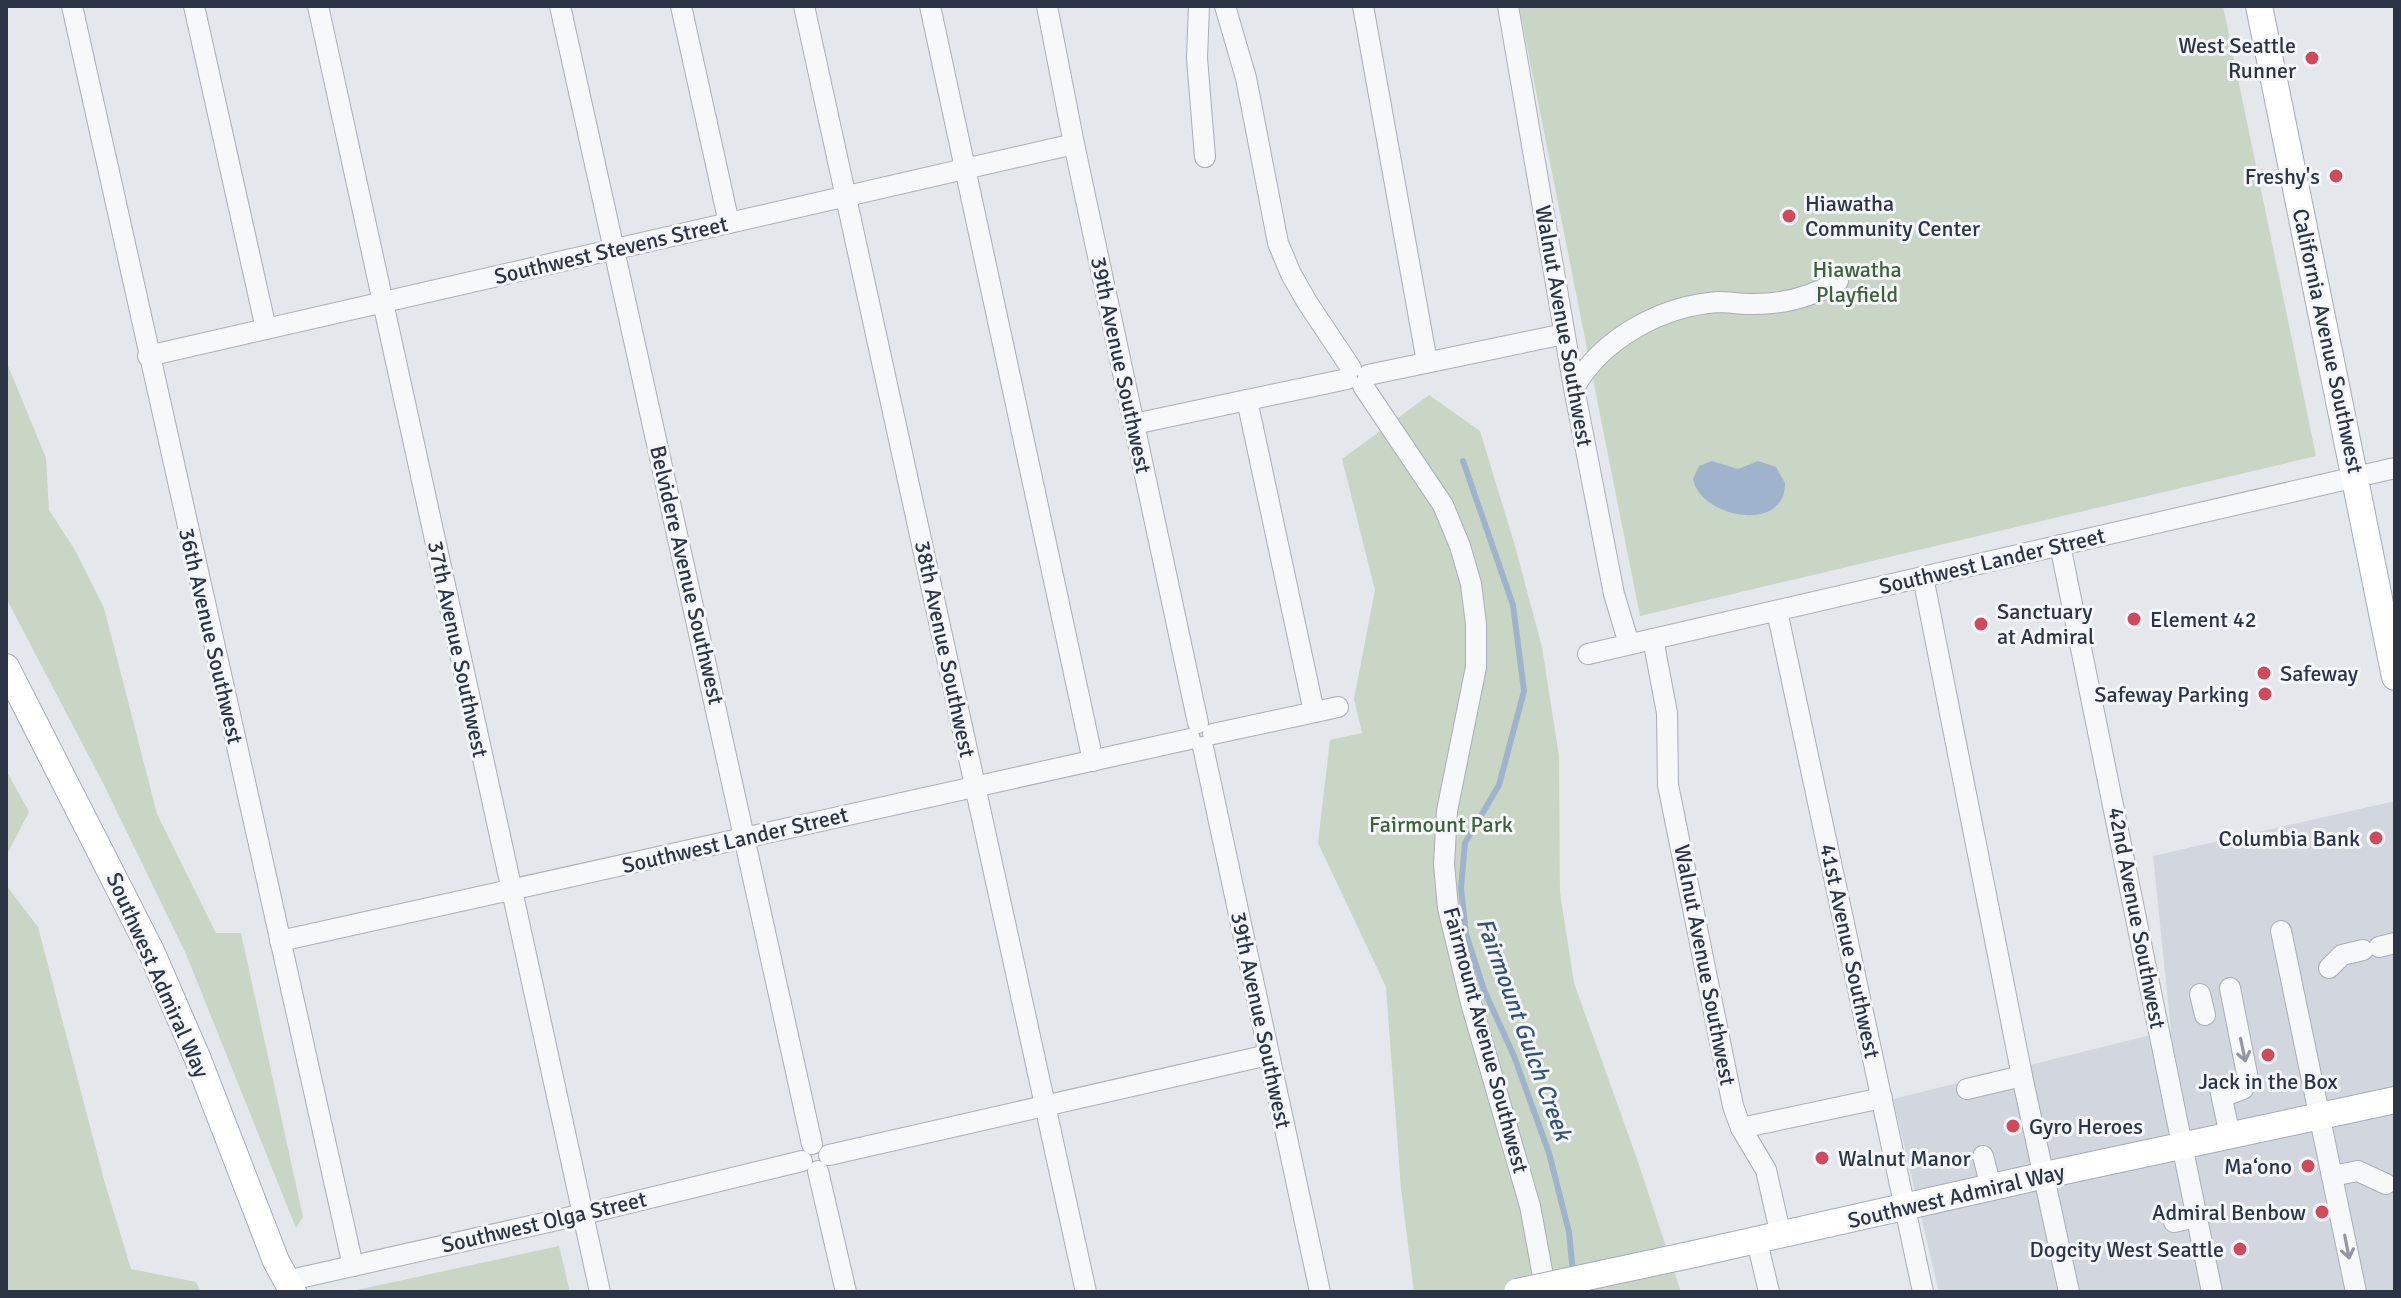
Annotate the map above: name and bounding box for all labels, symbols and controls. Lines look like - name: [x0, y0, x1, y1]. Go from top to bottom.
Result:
- place label: West Seattle Runner: [2178, 32, 2296, 84]
- marker: West Seattle Runner: [2303, 49, 2321, 67]
- place label: Freshy's: [2245, 163, 2320, 190]
- marker: Freshy's: [2327, 167, 2345, 185]
- place label: Hiawatha Community Center: [1805, 190, 1980, 242]
- street label: Walnut Avenue Southwest: [1529, 203, 1599, 449]
- street label: California Avenue Southwest: [2287, 206, 2369, 476]
- marker: Hiawatha Community Center: [1780, 207, 1798, 225]
- street label: Southwest Stevens Street: [492, 210, 731, 290]
- street label: 39th Avenue Southwest: [1085, 254, 1157, 476]
- park label: Hiawatha Playfield: [1812, 256, 1902, 308]
- street label: Belvidere Avenue Southwest: [644, 443, 730, 707]
- street label: Southwest Lander Street: [1876, 522, 2108, 600]
- street label: 36th Avenue Southwest: [173, 525, 249, 747]
- street label: 37th Avenue Southwest: [422, 538, 494, 760]
- street label: 38th Avenue Southwest: [909, 538, 981, 760]
- place label: Sanctuary at Admiral: [1997, 598, 2094, 650]
- place label: Element 42: [2150, 606, 2257, 633]
- marker: Element 42: [2125, 610, 2143, 628]
- marker: Sanctuary at Admiral: [1972, 615, 1990, 633]
- place label: Safeway: [2280, 660, 2359, 687]
- marker: Safeway: [2255, 664, 2273, 682]
- place label: Safeway Parking: [2094, 681, 2249, 708]
- marker: Safeway Parking: [2256, 685, 2274, 703]
- street label: Southwest Lander Street: [619, 801, 851, 879]
- street label: 42nd Avenue Southwest: [2102, 805, 2172, 1031]
- park label: Fairmount Park: [1369, 811, 1513, 838]
- place label: Columbia Bank: [2219, 825, 2360, 852]
- marker: Columbia Bank: [2367, 829, 2385, 847]
- street label: 41st Avenue Southwest: [1814, 841, 1886, 1061]
- street label: Walnut Avenue Southwest: [1668, 842, 1742, 1088]
- street label: Southwest Admiral Way: [101, 868, 216, 1082]
- street label: Fairmount Avenue Southwest: [1437, 904, 1535, 1176]
- street label: 39th Avenue Southwest: [1225, 909, 1297, 1131]
- water label: Fairmount Gulch Creek: [1470, 914, 1579, 1146]
- one-way arrow: [2236, 1037, 2251, 1062]
- marker: Jack in the Box: [2259, 1046, 2277, 1064]
- place label: Jack in the Box: [2198, 1068, 2338, 1095]
- place label: Gyro Heroes: [2029, 1113, 2143, 1140]
- marker: Gyro Heroes: [2004, 1117, 2022, 1135]
- place label: Walnut Manor: [1838, 1145, 1971, 1172]
- marker: Walnut Manor: [1813, 1149, 1831, 1167]
- place label: Ma‘ono: [2224, 1153, 2292, 1180]
- marker: Ma‘ono: [2299, 1157, 2317, 1175]
- street label: Southwest Admiral Way: [1845, 1158, 2068, 1234]
- street label: Southwest Olga Street: [439, 1185, 649, 1259]
- place label: Admiral Benbow: [2152, 1199, 2306, 1226]
- marker: Admiral Benbow: [2313, 1203, 2331, 1221]
- one-way arrow: [2340, 1234, 2355, 1260]
- place label: Dogcity West Seattle: [2030, 1236, 2224, 1263]
- marker: Dogcity West Seattle: [2231, 1240, 2249, 1258]

